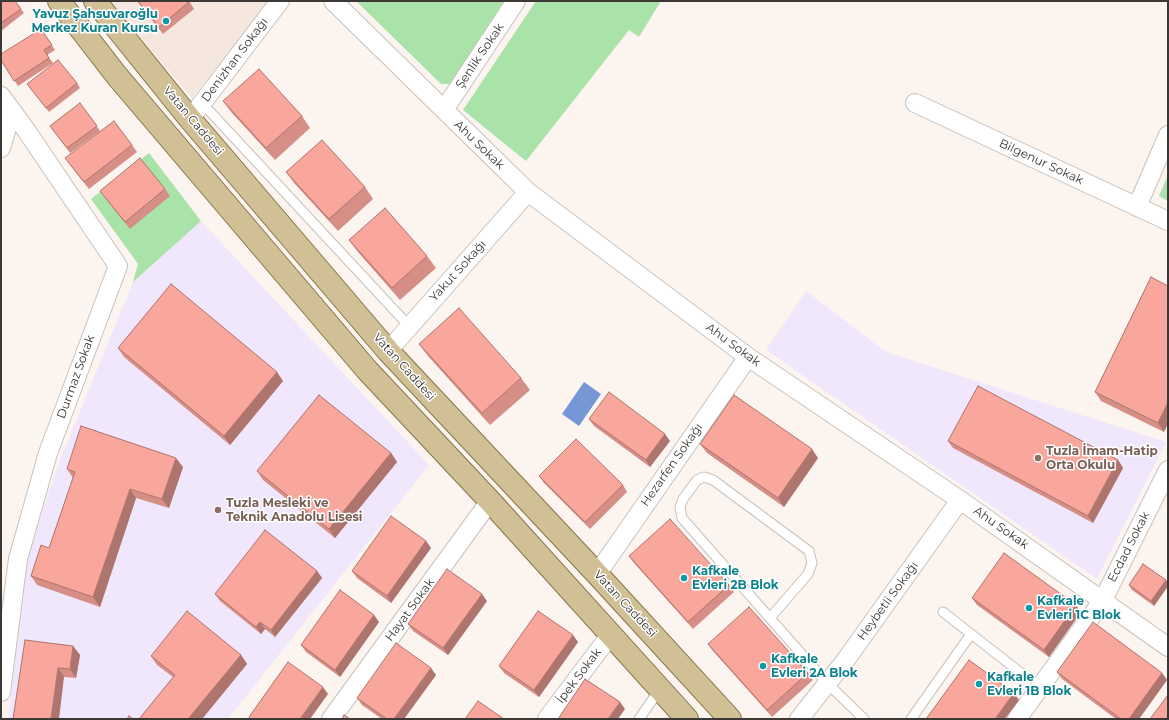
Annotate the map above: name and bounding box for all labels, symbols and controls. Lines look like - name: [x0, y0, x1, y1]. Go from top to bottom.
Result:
- place label: Yavuz Şahsuvaroğlu Merkez Kuran Kursu: [31, 7, 158, 35]
- street label: Denizhan Sokağı: [199, 15, 271, 105]
- marker: Yavuz Şahsuvaroğlu Merkez Kuran Kursu: [161, 16, 171, 26]
- street label: Şenlik Sokak: [453, 21, 507, 91]
- street label: Vatan Caddesi: [160, 83, 226, 159]
- street label: Ahu Sokak: [451, 118, 507, 172]
- street label: Bilgenur Sokak: [997, 136, 1085, 188]
- street label: Yakut Sokağı: [427, 237, 489, 305]
- street label: Ahu Sokak: [703, 320, 763, 370]
- street label: Vatan Caddesi: [370, 330, 438, 404]
- street label: Durmaz Sokak: [54, 333, 98, 421]
- street label: Hezarfen Sokağı: [638, 421, 706, 509]
- place label: Tuzla İmam-Hatip Orta Okulu: [1046, 444, 1158, 472]
- marker: Tuzla İmam-Hatip Orta Okulu: [1033, 453, 1043, 463]
- place label: Tuzla Mesleki ve Teknik Anadolu Lisesi: [226, 496, 362, 524]
- street label: Ahu Sokak: [971, 504, 1031, 552]
- marker: Tuzla Mesleki ve Teknik Anadolu Lisesi: [213, 505, 223, 515]
- street label: Ecdad Sokak: [1105, 509, 1153, 585]
- street label: Heybetli Sokağı: [855, 559, 921, 643]
- place label: Kafkale Evleri 2B Blok: [692, 564, 779, 592]
- street label: Vatan Caddesi: [590, 568, 660, 640]
- marker: Kafkale Evleri 2B Blok: [679, 573, 689, 583]
- street label: Hayat Sokak: [382, 576, 438, 644]
- place label: Kafkale Evleri 1C Blok: [1037, 594, 1121, 622]
- marker: Kafkale Evleri 1C Blok: [1024, 603, 1034, 613]
- street label: İpek Sokak: [554, 645, 604, 707]
- place label: Kafkale Evleri 2A Blok: [771, 652, 858, 680]
- marker: Kafkale Evleri 2A Blok: [758, 661, 768, 671]
- place label: Kafkale Evleri 1B Blok: [987, 670, 1071, 698]
- marker: Kafkale Evleri 1B Blok: [974, 679, 984, 689]

